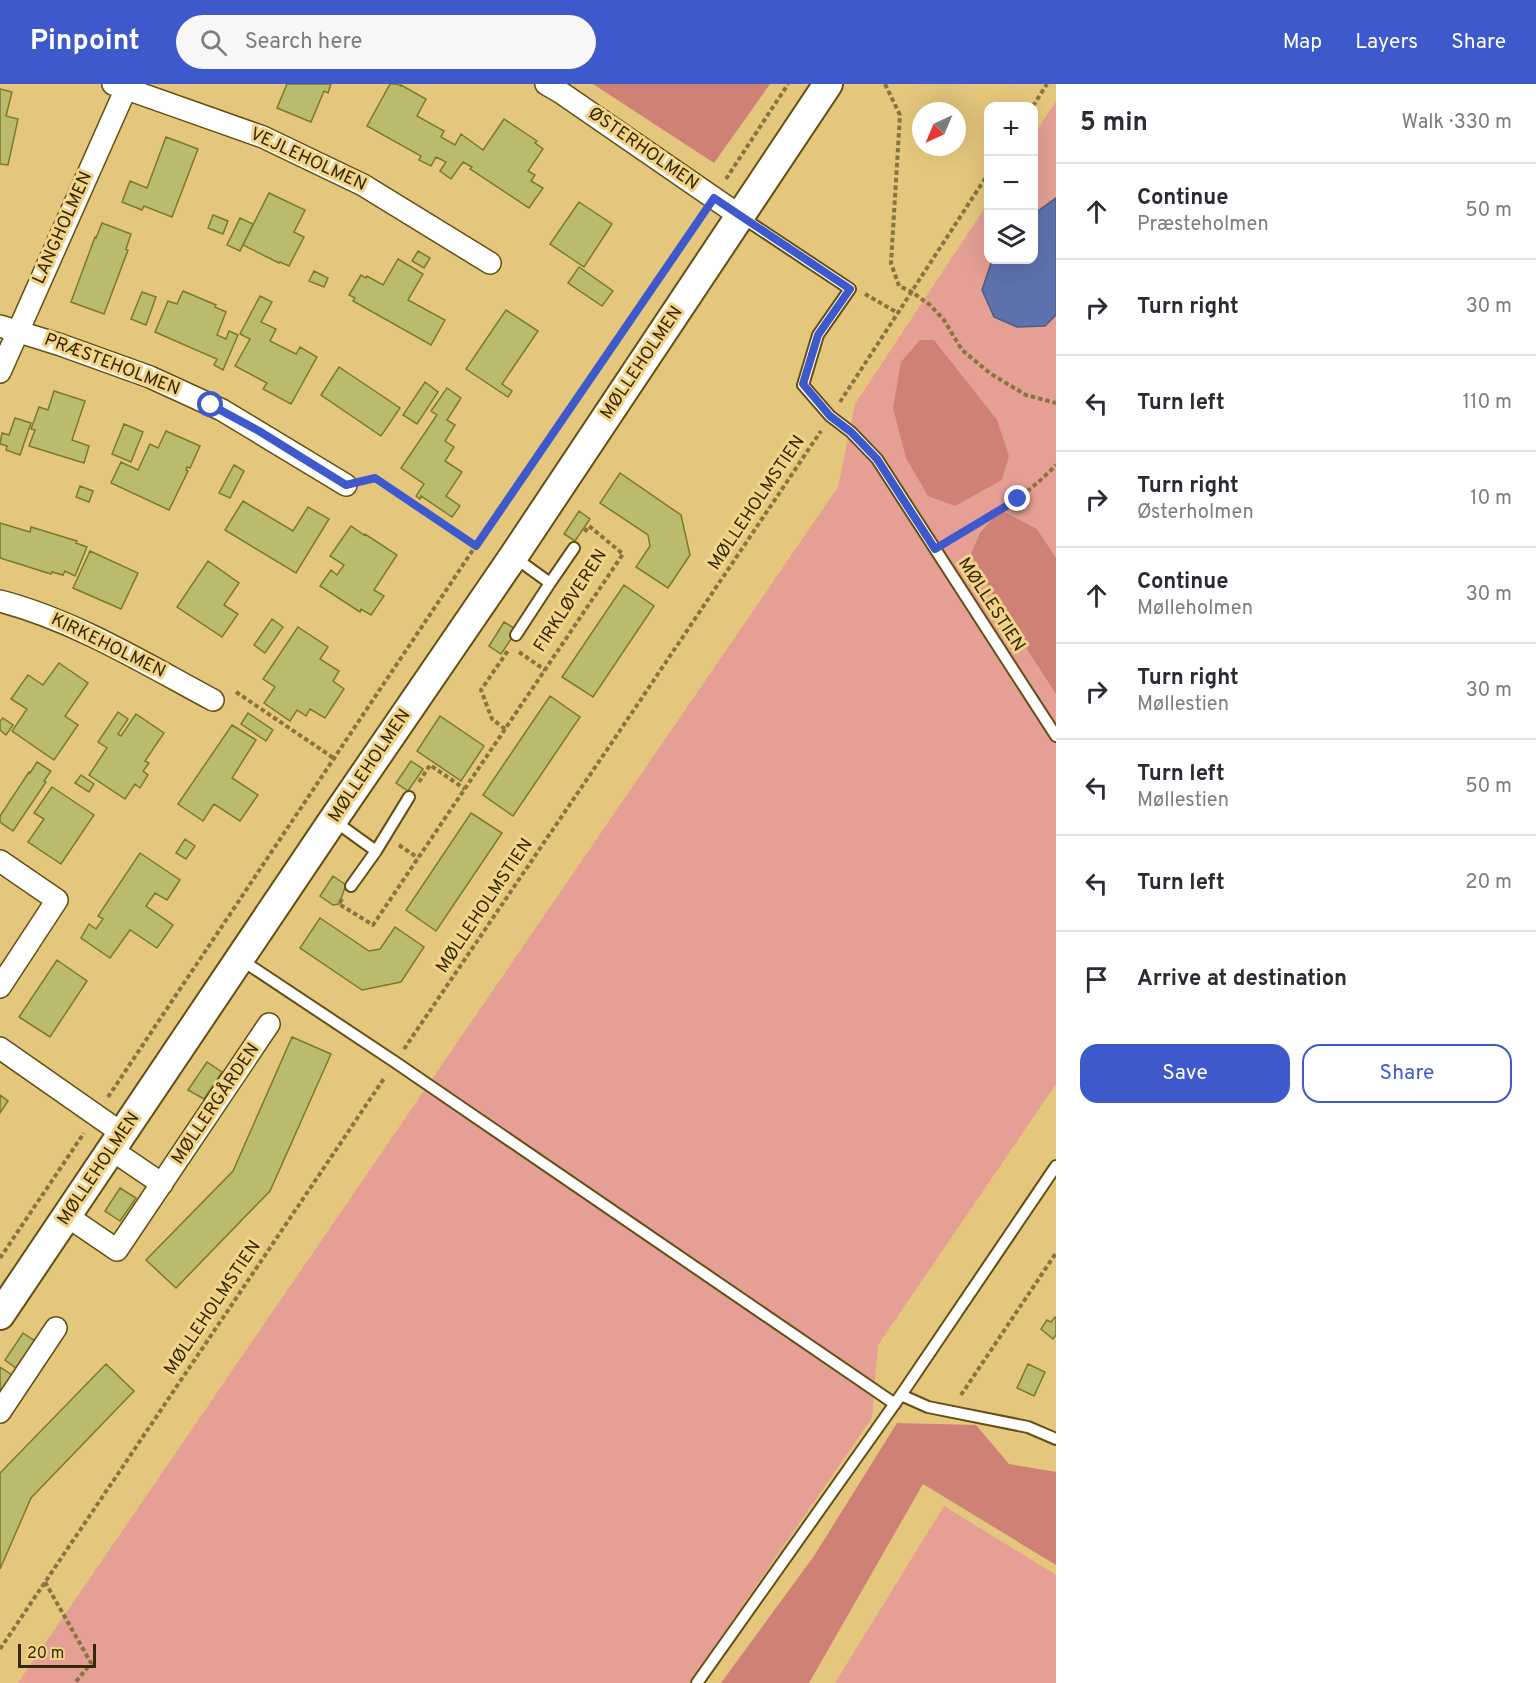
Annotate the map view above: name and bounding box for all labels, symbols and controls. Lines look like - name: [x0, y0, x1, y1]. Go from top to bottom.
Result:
- search box: [176, 15, 596, 69]
- text: Pinpoint: [30, 24, 140, 60]
- icon: search: [197, 26, 230, 59]
- text: Search here: [245, 29, 362, 56]
- text: Map: [1283, 29, 1322, 56]
- text: Layers: [1355, 29, 1418, 56]
- text: Share: [1451, 29, 1506, 56]
- street label: ØSTERHOLMEN: [583, 102, 703, 196]
- north arrow: [912, 102, 966, 156]
- map controls: [984, 102, 1038, 264]
- button: +: [984, 102, 1038, 156]
- text: 5 min: [1080, 107, 1148, 140]
- text: Walk · 330 m: [1402, 110, 1512, 136]
- street label: VEJLEHOLMEN: [246, 123, 370, 197]
- button: −: [984, 156, 1038, 210]
- street label: LANGHOLMEN: [28, 168, 98, 288]
- text: Continue: [1137, 185, 1228, 212]
- icon: ahead: [1080, 195, 1113, 228]
- text: 50 m: [1465, 198, 1512, 224]
- button: layers: [984, 210, 1038, 264]
- text: Præsteholmen: [1137, 212, 1269, 238]
- icon: right: [1080, 291, 1113, 324]
- text: Turn right: [1137, 294, 1239, 321]
- text: 30 m: [1466, 294, 1512, 320]
- street label: MØLLEHOLMEN: [596, 302, 688, 424]
- street label: PRÆSTEHOLMEN: [41, 329, 183, 401]
- icon: left: [1080, 387, 1113, 420]
- text: Turn left: [1137, 390, 1225, 417]
- text: 110 m: [1463, 390, 1512, 416]
- route start: [197, 391, 223, 417]
- street label: MØLLEHOLMSTIEN: [703, 431, 811, 575]
- text: Turn right: [1137, 473, 1239, 500]
- icon: right: [1080, 483, 1113, 516]
- route end: [1004, 485, 1030, 511]
- text: 10 m: [1470, 486, 1512, 512]
- text: Østerholmen: [1137, 500, 1254, 526]
- street label: FIRKLØVEREN: [529, 545, 613, 657]
- street label: MØLLESTIEN: [952, 554, 1030, 656]
- text: Continue: [1137, 569, 1228, 596]
- icon: ahead: [1080, 579, 1113, 612]
- text: 30 m: [1466, 582, 1512, 608]
- text: Mølleholmen: [1137, 596, 1253, 622]
- street label: KIRKEHOLMEN: [47, 608, 169, 684]
- text: Turn right: [1137, 665, 1239, 692]
- icon: right: [1080, 675, 1113, 708]
- text: 30 m: [1466, 678, 1512, 704]
- text: Møllestien: [1137, 692, 1229, 718]
- street label: MØLLEHOLMEN: [324, 705, 416, 827]
- text: Turn left: [1137, 761, 1225, 788]
- icon: left: [1080, 771, 1113, 804]
- text: 50 m: [1465, 774, 1512, 800]
- text: Møllestien: [1137, 788, 1229, 814]
- street label: MØLLEHOLMSTIEN: [431, 834, 539, 978]
- icon: left: [1080, 867, 1113, 900]
- text: Turn left: [1137, 870, 1225, 897]
- text: 20 m: [1465, 870, 1512, 896]
- icon: arrive: [1080, 963, 1113, 996]
- text: Arrive at destination: [1137, 966, 1347, 993]
- street label: MØLLERGÅRDEN: [167, 1039, 265, 1169]
- button: Save: [1080, 1044, 1290, 1103]
- button: Share: [1302, 1044, 1512, 1103]
- street label: MØLLEHOLMEN: [53, 1108, 145, 1230]
- street label: MØLLEHOLMSTIEN: [159, 1236, 267, 1380]
- scale bar: [18, 1641, 96, 1668]
- text: 20 m: [27, 1644, 64, 1664]

